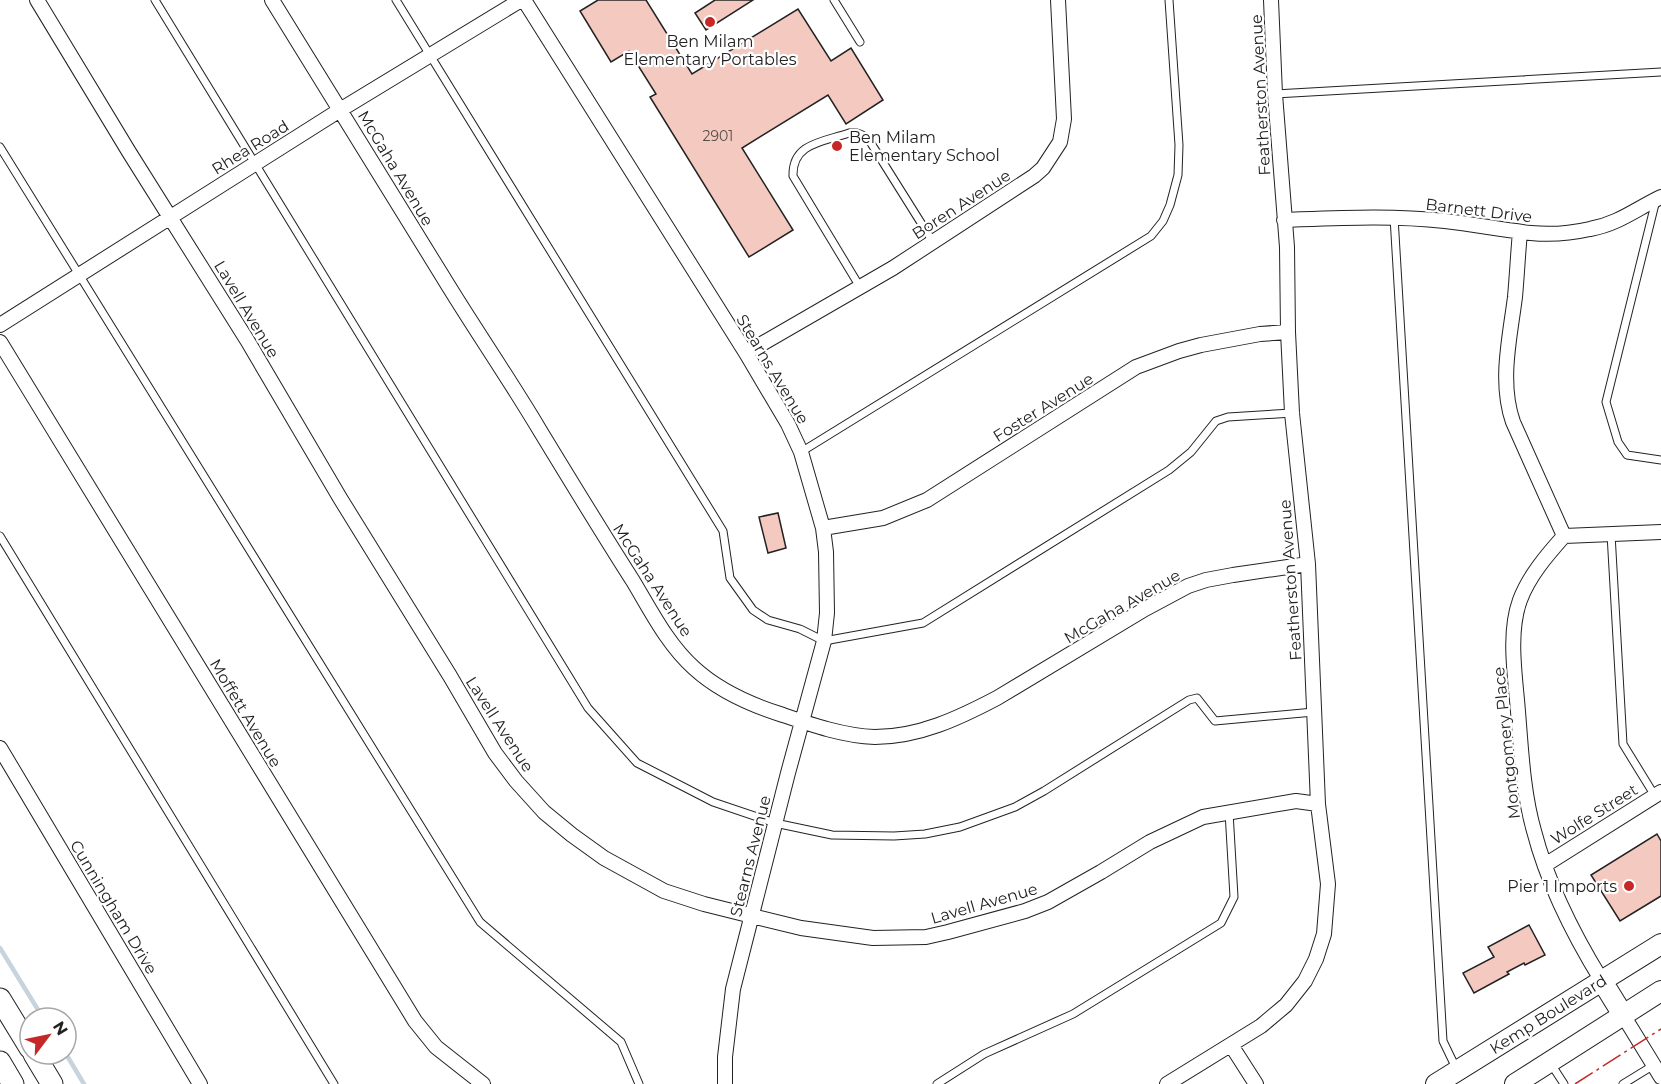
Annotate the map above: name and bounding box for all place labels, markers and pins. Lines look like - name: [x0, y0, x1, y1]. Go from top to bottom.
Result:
- marker: Ben Milam Elementary Portables: [703, 15, 717, 29]
- place label: Ben Milam Elementary Portables: [623, 32, 797, 69]
- place label: Ben Milam Elementary School: [849, 128, 1000, 165]
- marker: Ben Milam Elementary School: [830, 139, 844, 153]
- place label: Pier 1 Imports: [1507, 877, 1617, 896]
- marker: Pier 1 Imports: [1622, 879, 1636, 893]

